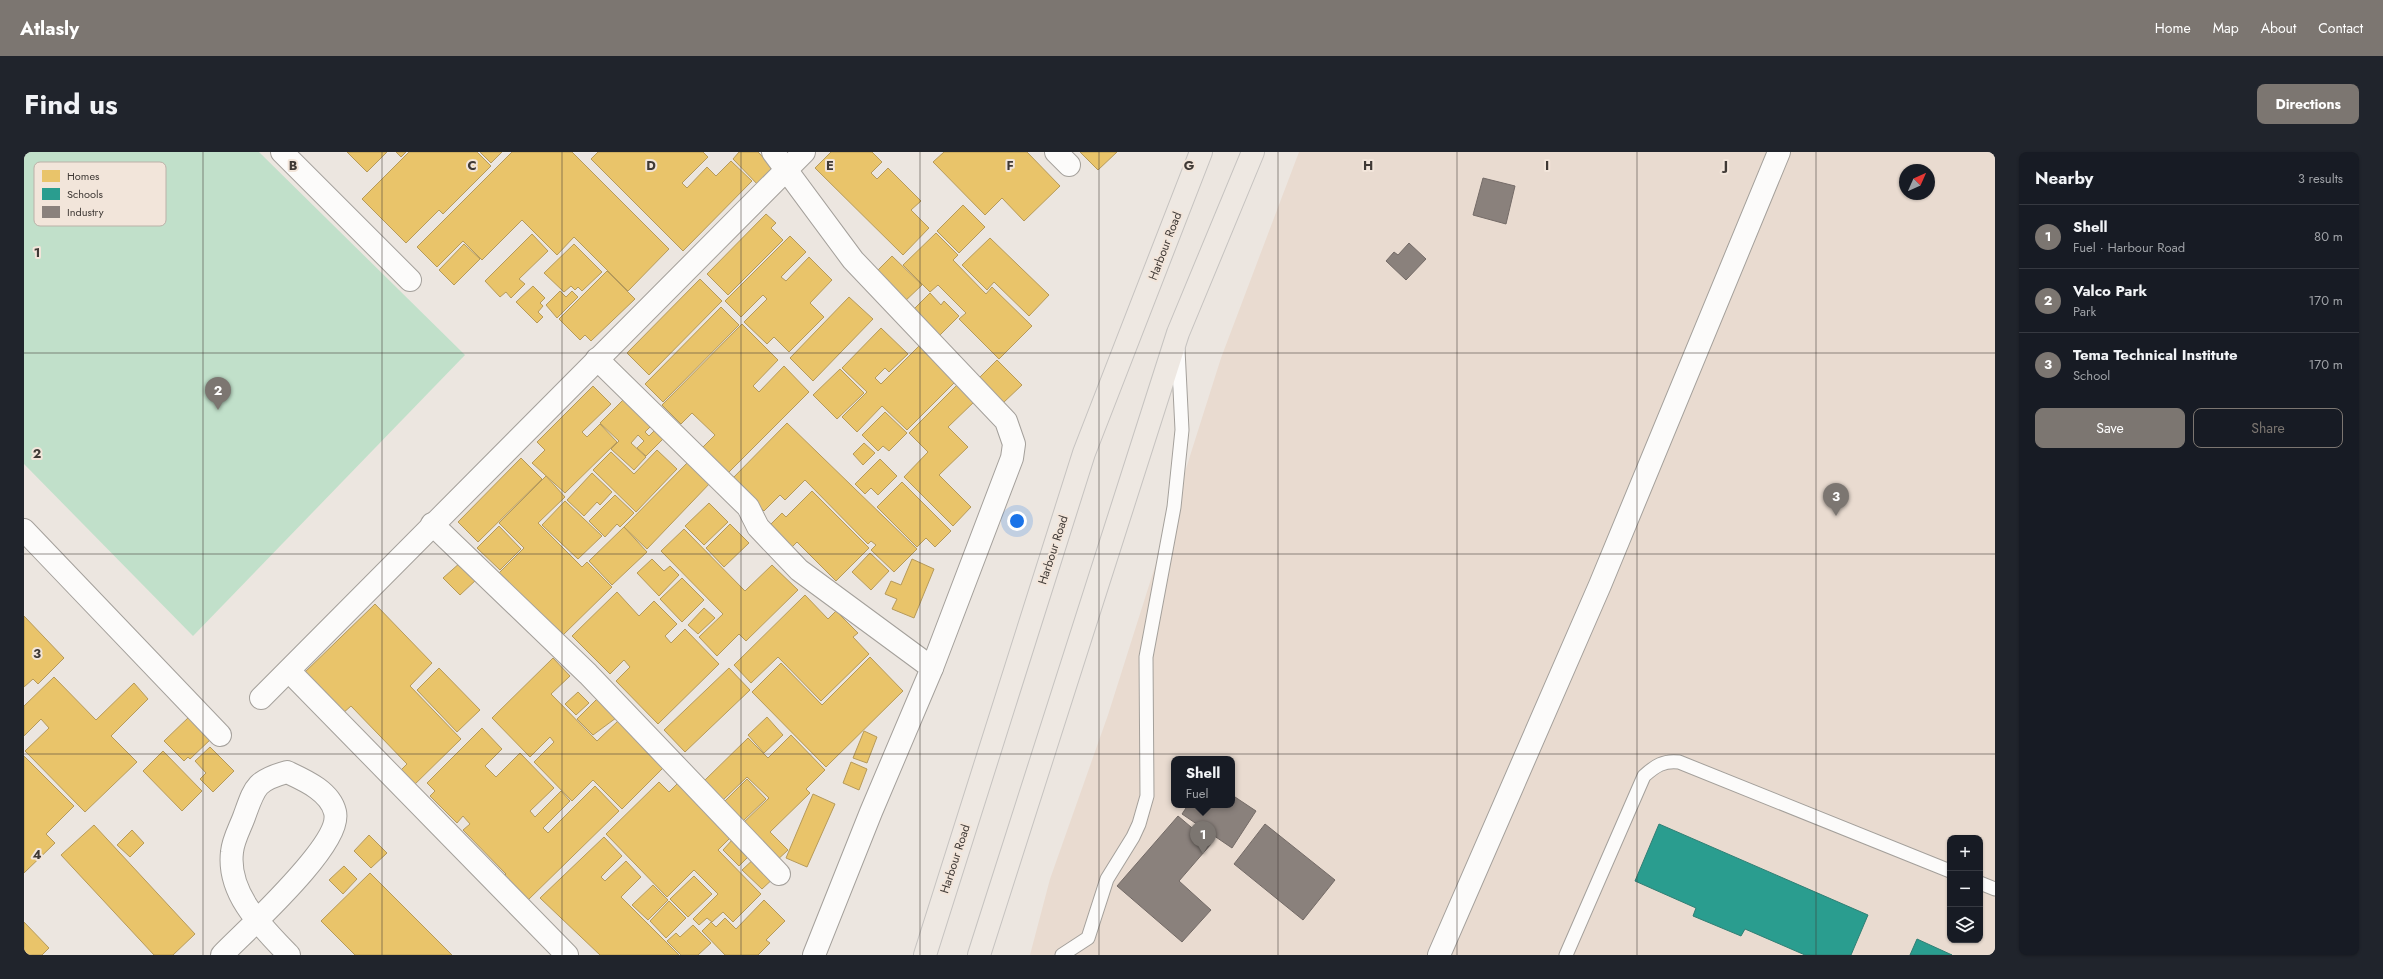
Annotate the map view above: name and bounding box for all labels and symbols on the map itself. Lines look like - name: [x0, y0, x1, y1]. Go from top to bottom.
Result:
- text: B: [289, 156, 298, 175]
- text: C: [467, 156, 477, 175]
- text: D: [646, 156, 656, 175]
- text: E: [826, 156, 834, 175]
- text: F: [1006, 156, 1014, 175]
- text: G: [1184, 156, 1195, 175]
- text: H: [1363, 156, 1373, 175]
- text: I: [1545, 156, 1549, 175]
- text: J: [1721, 156, 1728, 175]
- legend: [34, 162, 166, 226]
- north arrow: [1899, 164, 1935, 200]
- text: Homes: [67, 168, 100, 184]
- text: Schools: [67, 186, 104, 202]
- text: Industry: [67, 204, 104, 220]
- street label: Harbour Road: [1144, 209, 1186, 283]
- text: 1: [34, 243, 40, 262]
- pin: 2: [205, 377, 231, 410]
- text: 2: [33, 444, 41, 463]
- pin: 3: [1823, 483, 1849, 516]
- your location: [1007, 511, 1027, 531]
- street label: Harbour Road: [1033, 513, 1073, 587]
- text: 3: [33, 644, 41, 663]
- pin: 1: [1190, 821, 1216, 854]
- street label: Harbour Road: [935, 822, 975, 896]
- text: 4: [32, 845, 42, 864]

